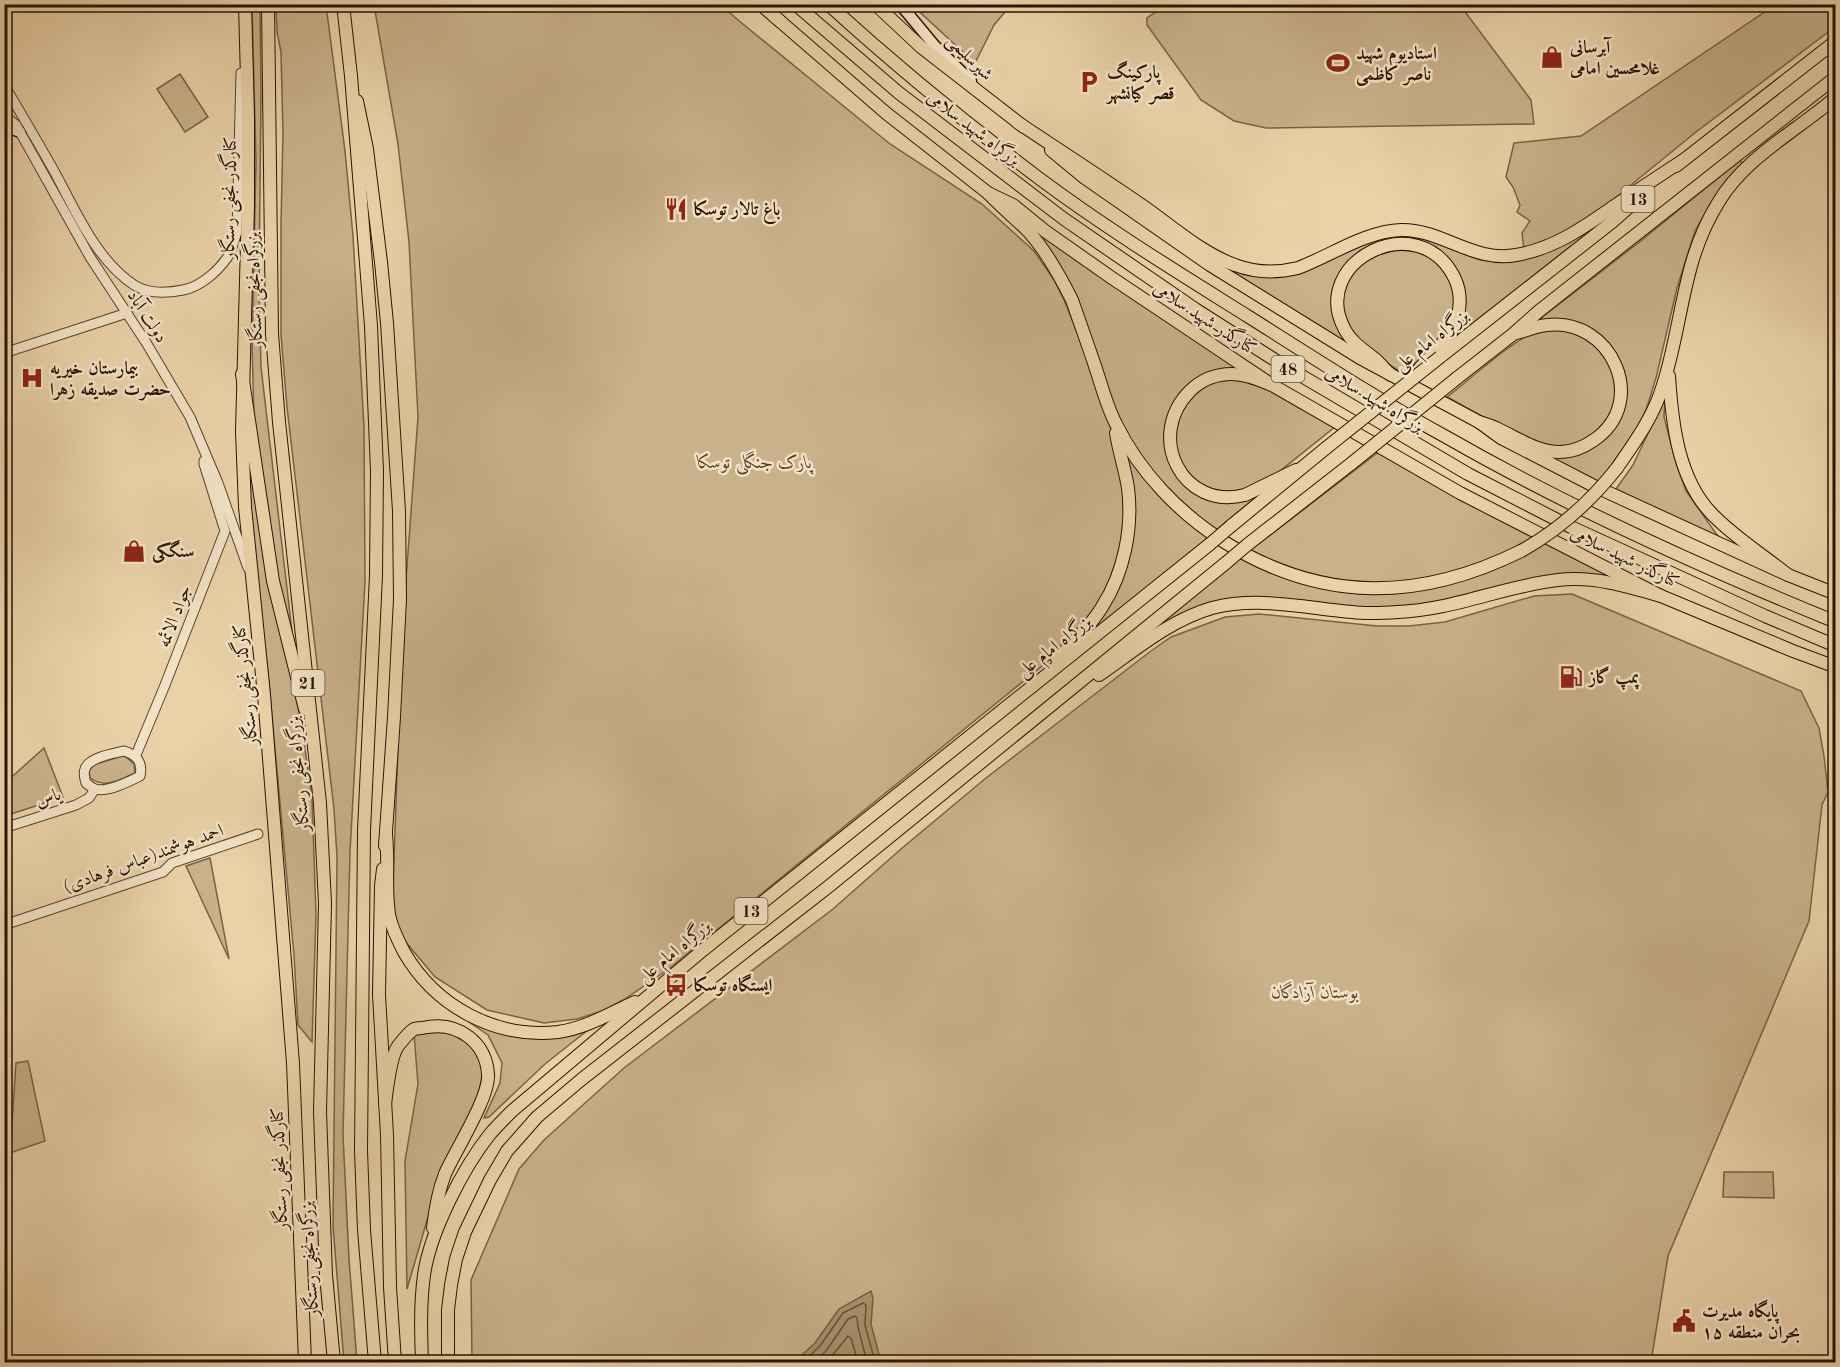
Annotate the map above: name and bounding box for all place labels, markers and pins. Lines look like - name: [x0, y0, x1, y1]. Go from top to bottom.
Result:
- place label: آبرسانی غلامحسین امامی: [1569, 36, 1660, 79]
- shop icon: آبرسانی غلامحسین امامی: [1539, 44, 1565, 70]
- place label: استادیوم شهید ناصر کاظمی: [1356, 45, 1437, 86]
- sports icon: استادیوم شهید ناصر کاظمی: [1325, 50, 1351, 76]
- place label: پارکینگ قصر کیانشهر: [1105, 60, 1174, 105]
- parking icon: پارکینگ قصر کیانشهر: [1076, 69, 1102, 95]
- restaurant icon: باغ تالار توسکا: [663, 196, 689, 222]
- place label: باغ تالار توسکا: [694, 199, 780, 224]
- place label: بیمارستان خیریه حضرت صدیقه زهرا: [50, 360, 171, 401]
- hospital icon: بیمارستان خیریه حضرت صدیقه زهرا: [19, 365, 45, 391]
- shop icon: سنگکی: [121, 538, 147, 564]
- place label: سنگکی: [152, 539, 194, 563]
- fuel station icon: پمپ گاز: [1558, 664, 1584, 690]
- place label: پمپ گاز: [1587, 666, 1639, 690]
- bus stop icon: ایستگاه توسکا: [663, 972, 689, 998]
- place label: ایستگاه توسکا: [694, 973, 773, 996]
- place label: پایگاه مدیرت بحران منطقه ۱۵: [1702, 1299, 1800, 1344]
- public building icon: پایگاه مدیرت بحران منطقه ۱۵: [1671, 1308, 1697, 1334]

